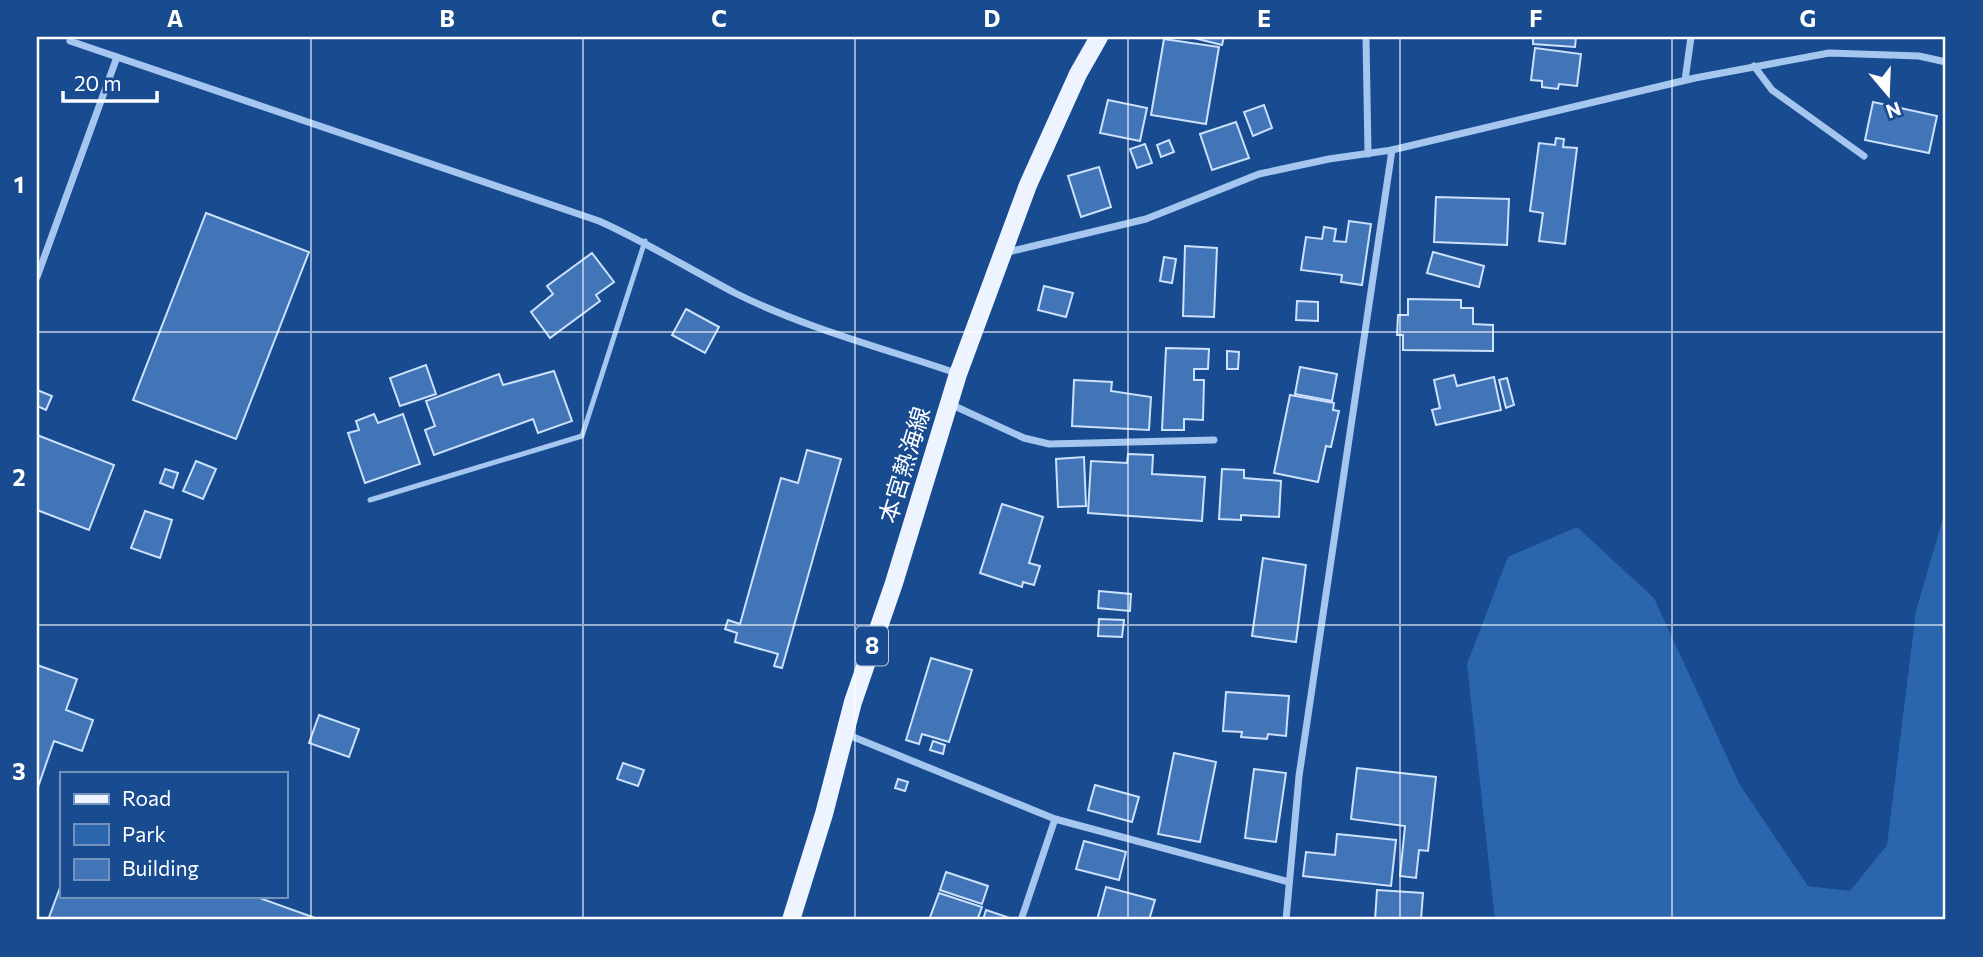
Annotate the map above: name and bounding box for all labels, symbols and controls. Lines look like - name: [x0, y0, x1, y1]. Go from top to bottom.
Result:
- text: A: [167, 4, 184, 32]
- text: B: [439, 4, 455, 32]
- text: C: [711, 4, 727, 32]
- text: D: [984, 4, 1001, 32]
- text: E: [1257, 4, 1271, 32]
- text: F: [1529, 4, 1543, 32]
- text: G: [1800, 4, 1816, 32]
- scale bar: [63, 60, 158, 104]
- north arrow: [1854, 60, 1924, 130]
- text: 20 m: [74, 70, 122, 95]
- text: N: [1883, 97, 1904, 124]
- text: 1: [14, 170, 24, 198]
- street label: 本宮熱海線: [872, 403, 935, 526]
- text: 2: [12, 463, 26, 491]
- road number: 8: [856, 626, 888, 666]
- text: 3: [12, 757, 26, 785]
- legend: [60, 772, 287, 898]
- text: Road: [122, 785, 171, 810]
- text: Park: [122, 821, 166, 846]
- text: Building: [122, 855, 199, 880]

